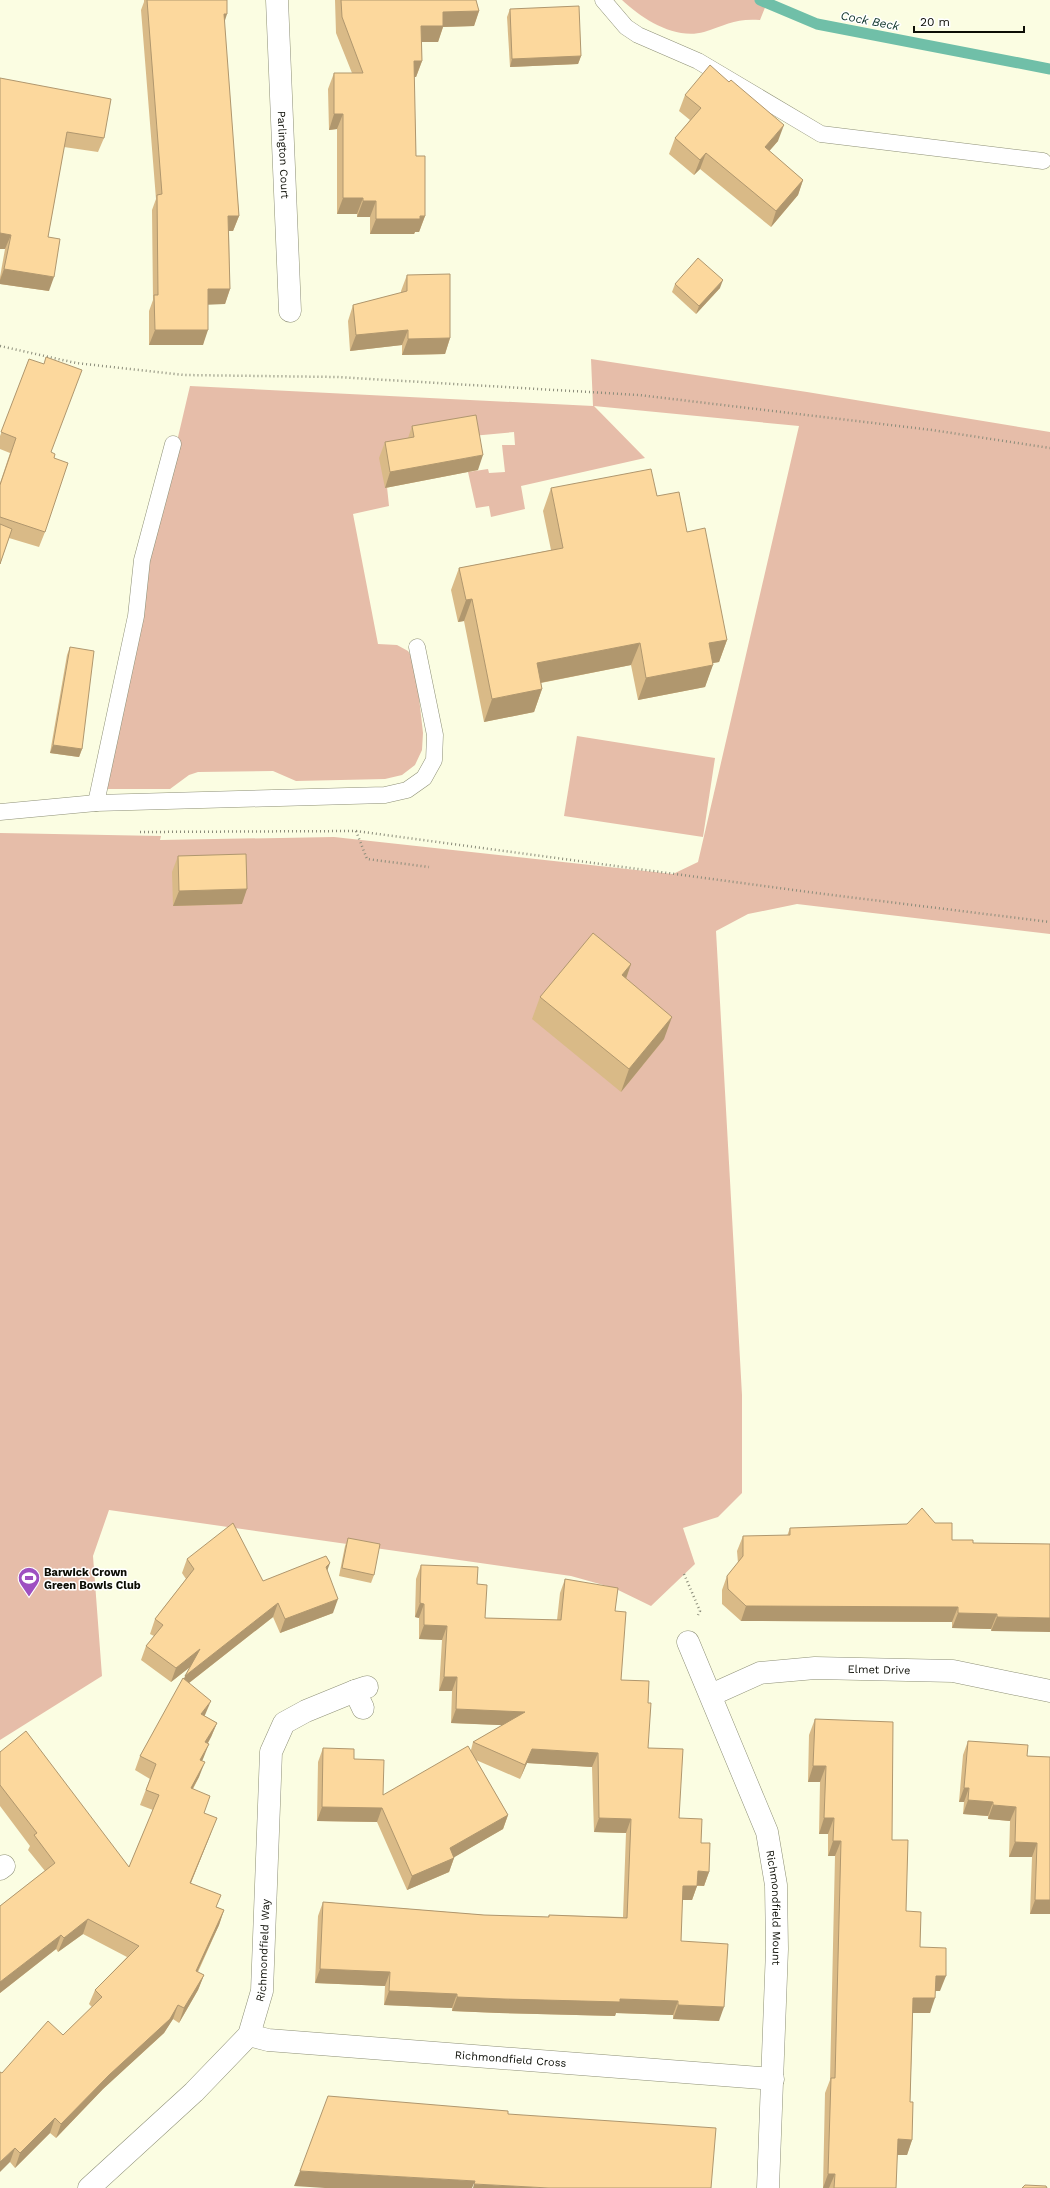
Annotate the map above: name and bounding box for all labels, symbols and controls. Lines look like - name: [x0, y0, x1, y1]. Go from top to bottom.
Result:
- water label: Cock Beck: [839, 8, 901, 34]
- scale bar: [914, 8, 1024, 34]
- text: 20 m: [920, 15, 950, 29]
- street label: Parlington Court: [275, 111, 291, 199]
- sports icon: Barwick Crown Green Bowls Club: [16, 1565, 42, 1598]
- place label: Barwick Crown Green Bowls Club: [44, 1566, 141, 1592]
- street label: Elmet Drive: [847, 1663, 911, 1677]
- street label: Richmondfield Mount: [763, 1849, 783, 1966]
- street label: Richmondfield Way: [253, 1898, 272, 2003]
- street label: Richmondfield Cross: [454, 2048, 567, 2070]

